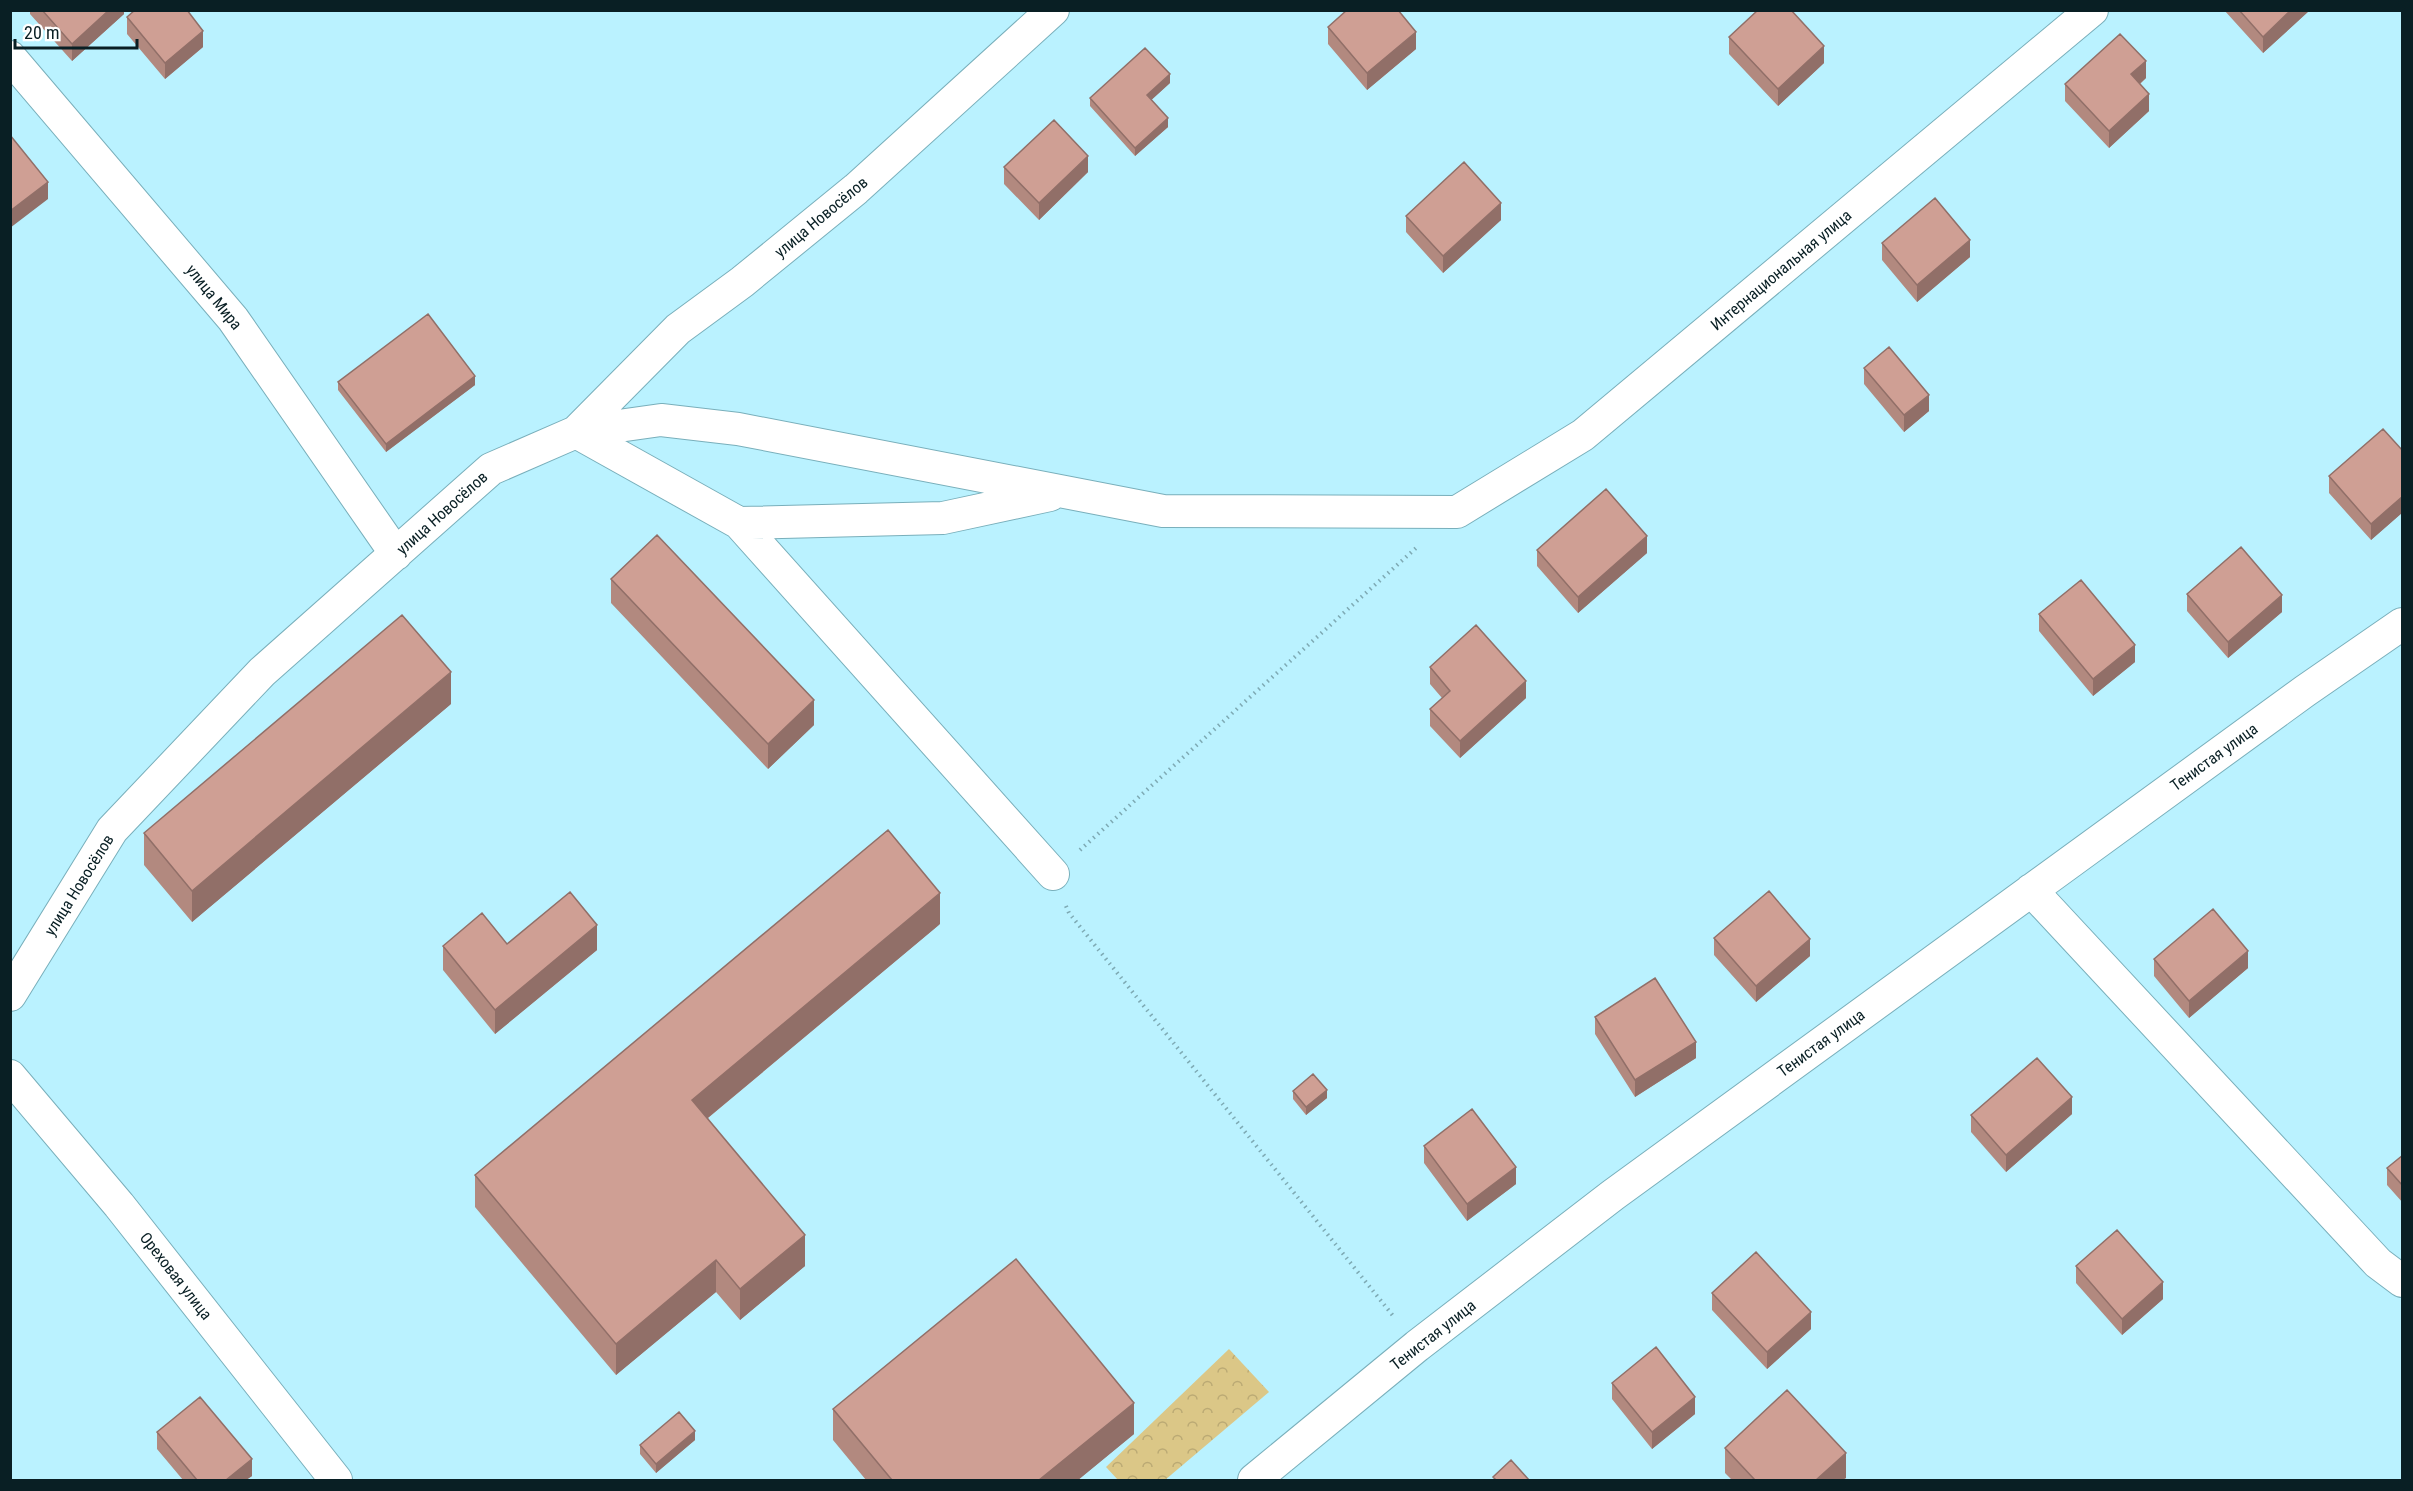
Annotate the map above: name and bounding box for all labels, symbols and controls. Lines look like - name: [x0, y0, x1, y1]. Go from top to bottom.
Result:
- scale bar: [15, 12, 136, 50]
- text: 20 m: [24, 22, 59, 43]
- street label: улица Новосёлов: [771, 173, 871, 261]
- street label: Интернациональная улица: [1707, 206, 1855, 334]
- street label: улица Мира: [182, 261, 246, 333]
- street label: улица Новосёлов: [393, 467, 491, 559]
- street label: Тенистая улица: [2167, 719, 2261, 795]
- street label: улица Новосёлов: [40, 831, 118, 939]
- street label: Тенистая улица: [1774, 1005, 1868, 1081]
- street label: Ореховая улица: [136, 1228, 216, 1324]
- street label: Тенистая улица: [1386, 1296, 1480, 1374]

